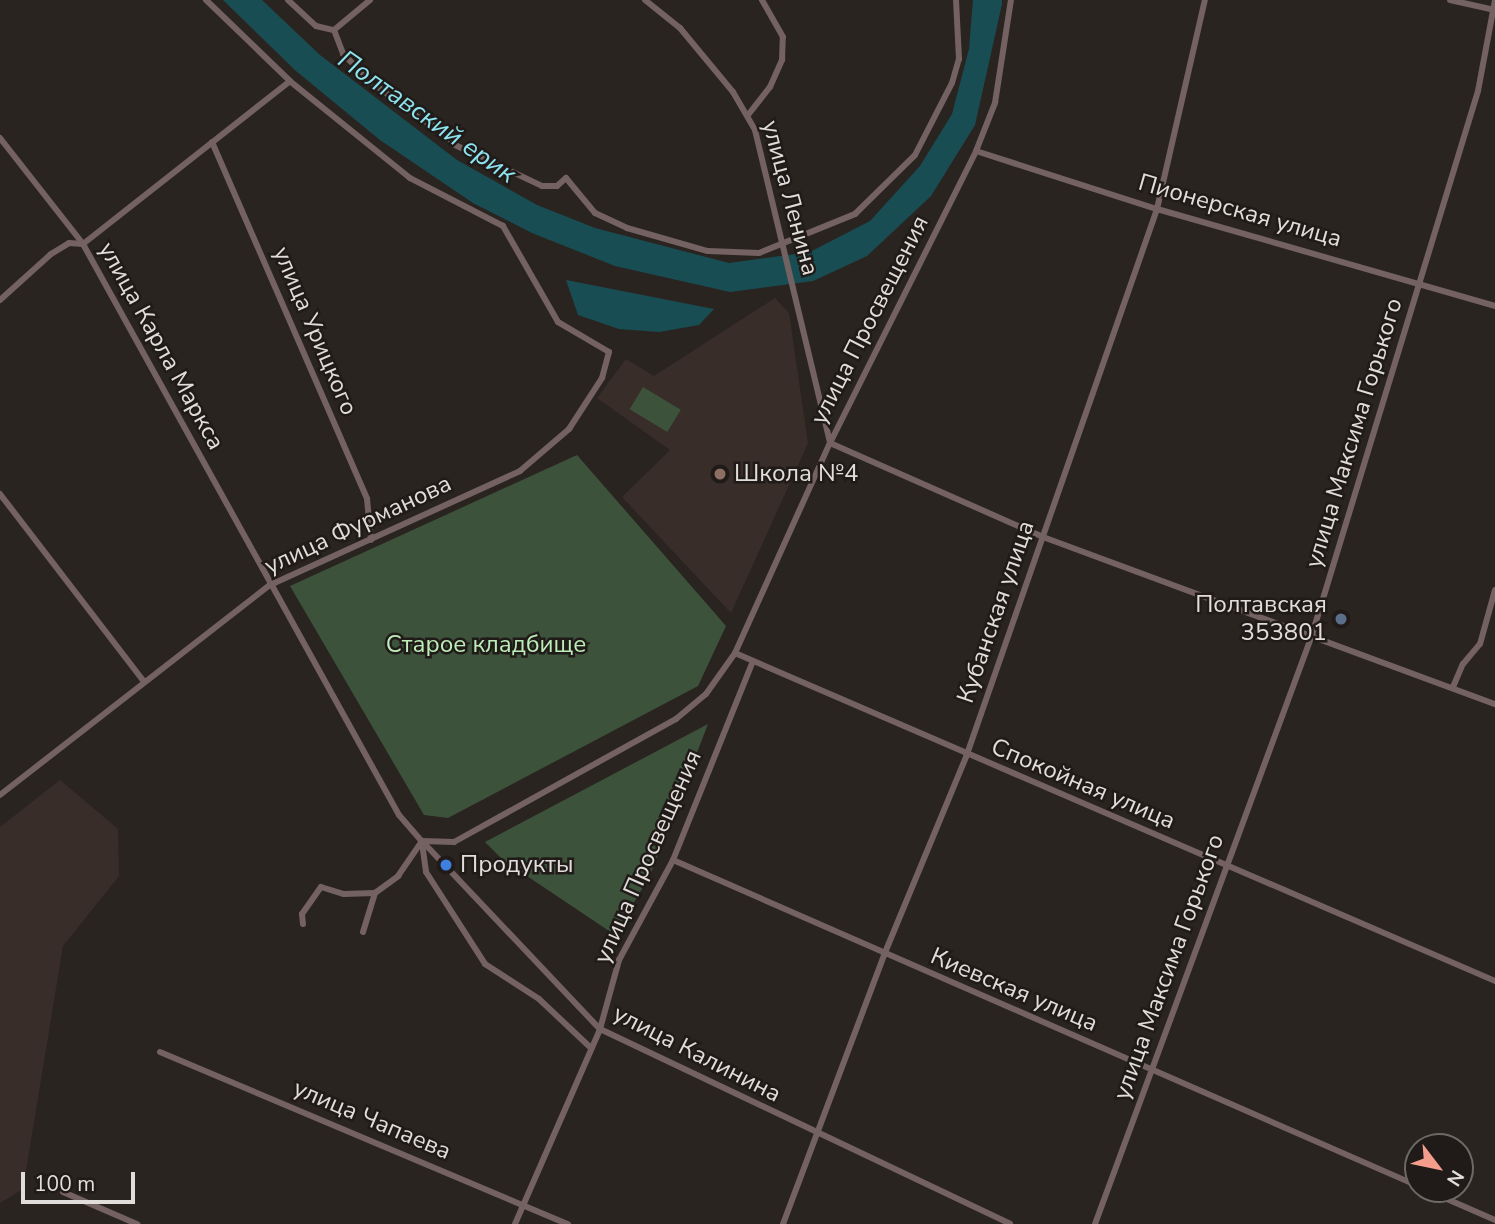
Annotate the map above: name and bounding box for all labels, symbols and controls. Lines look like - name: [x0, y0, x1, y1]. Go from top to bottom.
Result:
- water label: Полтавский ерик: [332, 44, 522, 190]
- street label: улица Ленина: [756, 117, 824, 279]
- street label: Пионерская улица: [1135, 168, 1345, 254]
- street label: улица Просвещения: [805, 211, 935, 429]
- street label: улица Карла Маркса: [92, 237, 230, 455]
- street label: улица Урицкого: [267, 242, 363, 420]
- street label: улица Максима Горького: [1299, 295, 1409, 571]
- place label: Школа №4: [734, 460, 858, 488]
- marker: Школа №4: [712, 466, 728, 482]
- street label: улица Фурманова: [260, 469, 456, 581]
- street label: Кубанская улица: [951, 517, 1041, 707]
- place label: Полтавская 353801: [1195, 591, 1327, 647]
- marker: Полтавская 353801: [1333, 611, 1349, 627]
- park label: Старое кладбище: [386, 631, 586, 659]
- street label: Спокойная улица: [987, 732, 1179, 836]
- street label: улица Просвещения: [588, 746, 708, 968]
- street label: улица Максима Горького: [1107, 830, 1231, 1104]
- place label: Продукты: [460, 851, 574, 879]
- marker: Продукты: [438, 857, 454, 873]
- street label: Киевская улица: [926, 942, 1102, 1038]
- street label: улица Калинина: [608, 999, 786, 1109]
- street label: улица Чапаева: [289, 1074, 455, 1166]
- north arrow: [1404, 1133, 1474, 1203]
- scale bar: [24, 1158, 138, 1202]
- text: N: [1440, 1165, 1470, 1191]
- text: 100 m: [34, 1170, 95, 1198]

